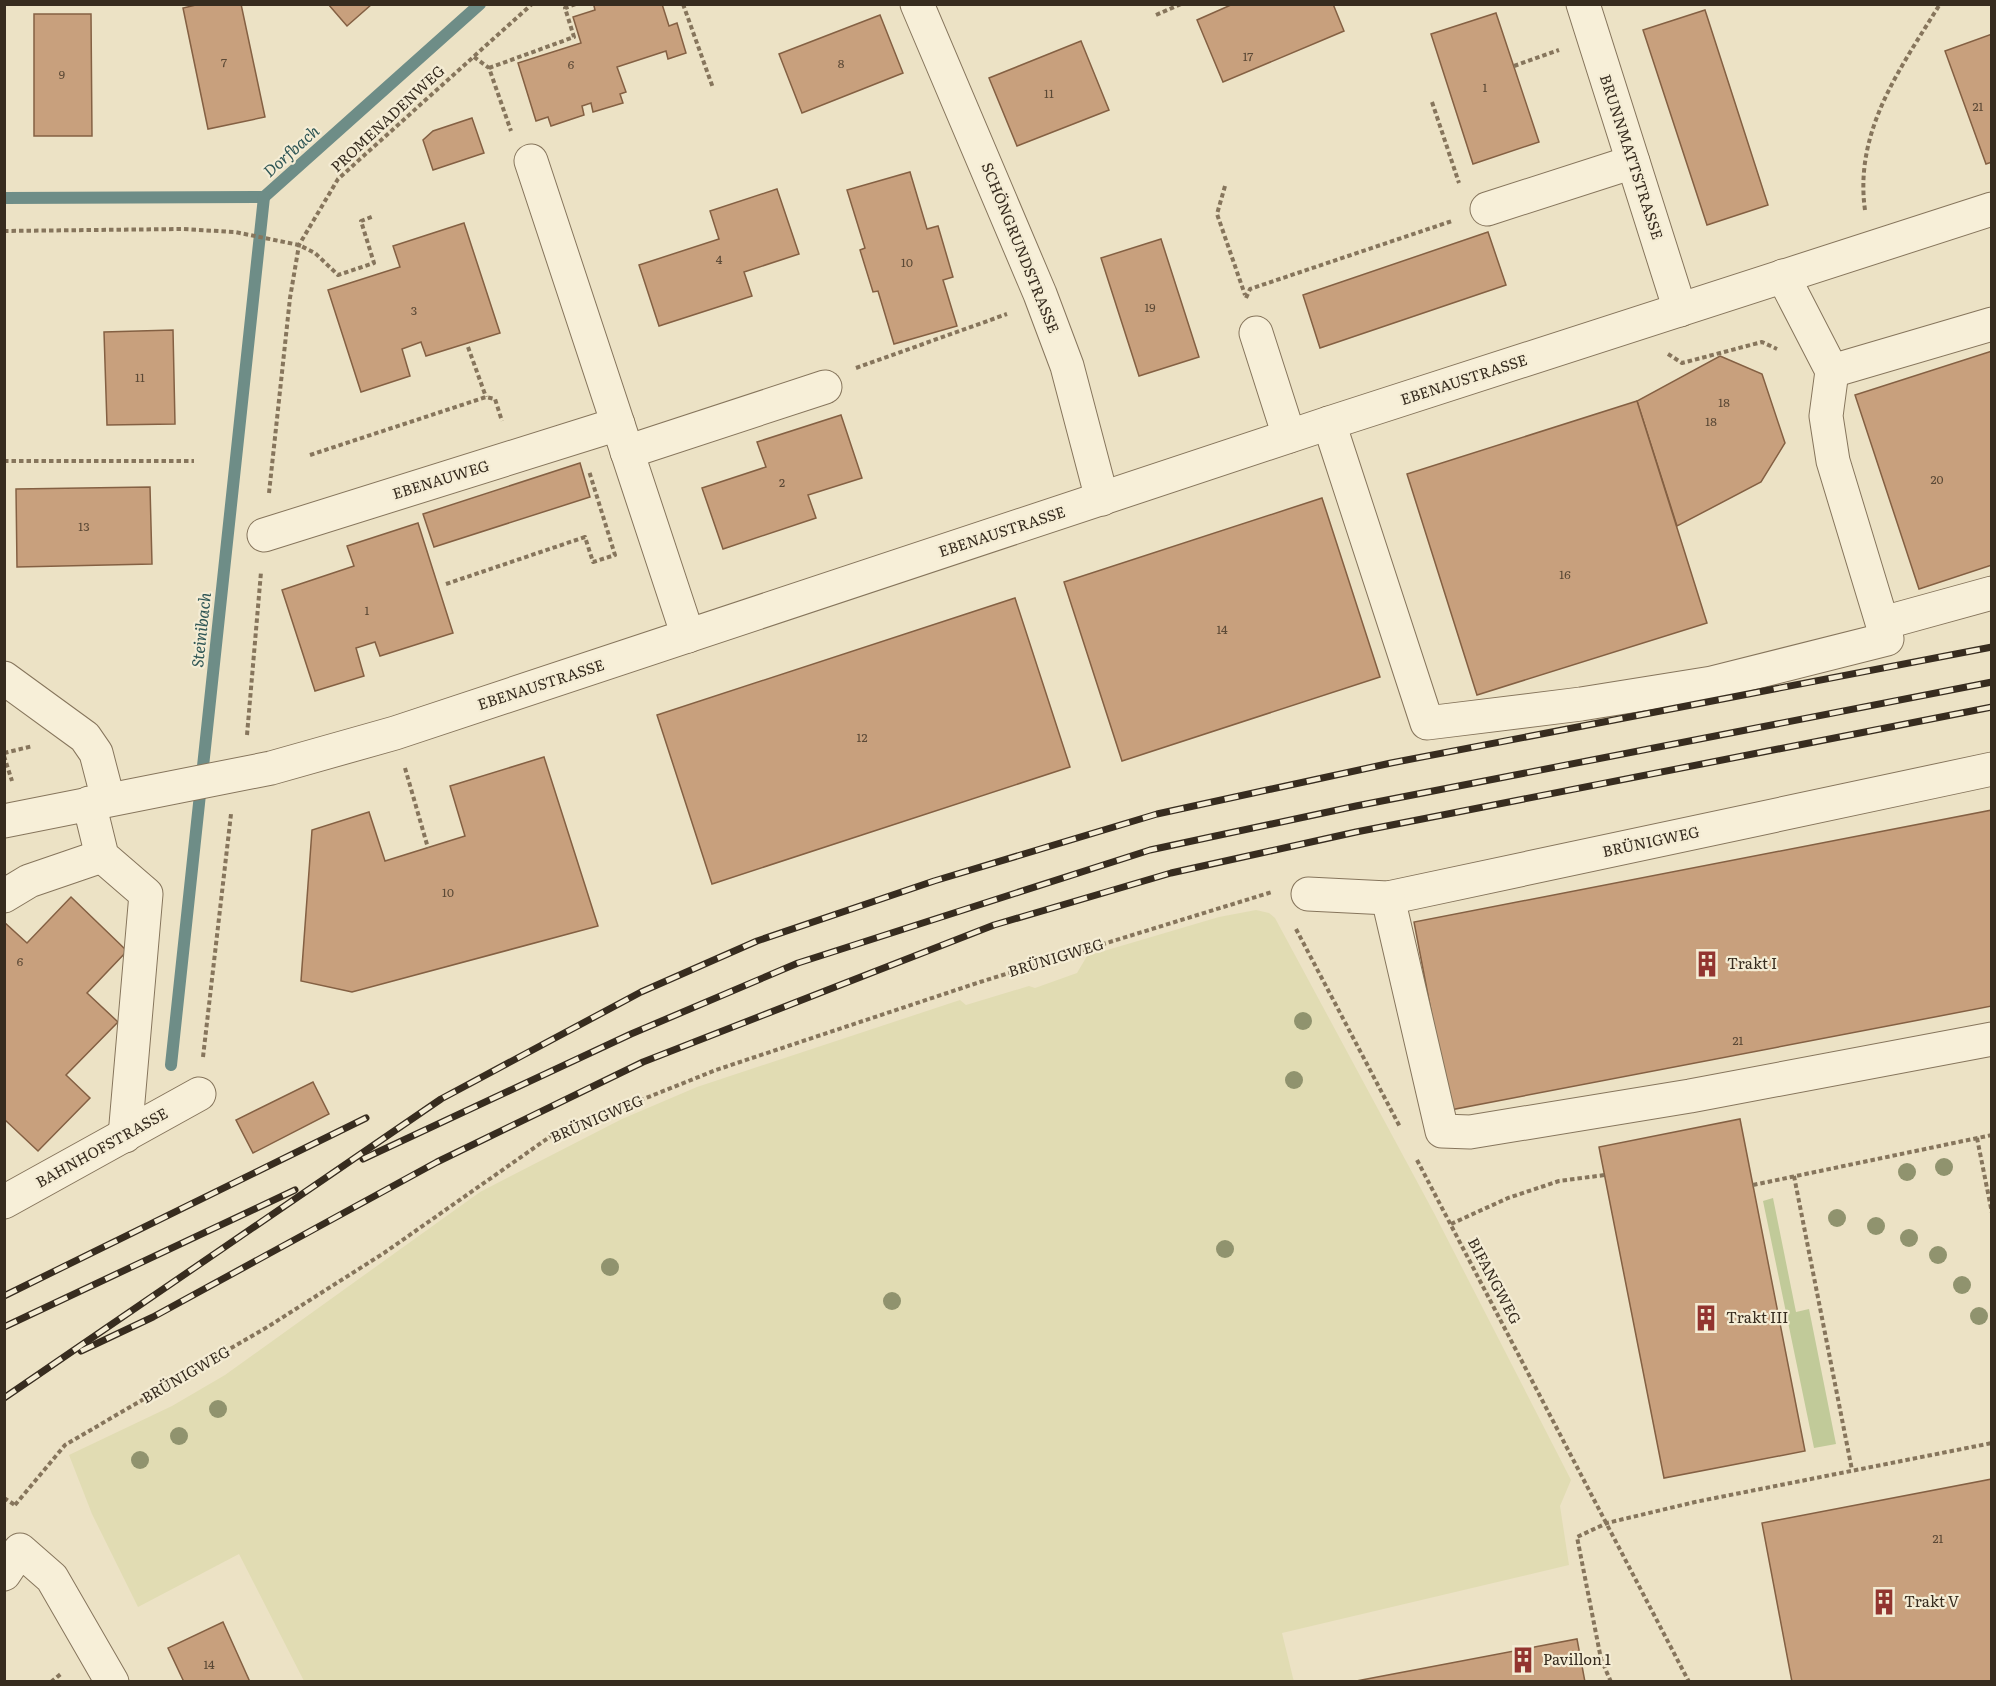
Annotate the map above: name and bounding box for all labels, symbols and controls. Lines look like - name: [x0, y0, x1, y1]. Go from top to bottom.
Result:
- house number: 17: [1243, 47, 1253, 65]
- house number: 7: [221, 53, 227, 71]
- house number: 8: [838, 54, 845, 72]
- house number: 6: [568, 55, 575, 73]
- street label: PROMENADENWEG: [325, 59, 449, 177]
- house number: 9: [59, 65, 65, 83]
- street label: BRUNNMATTSTRASSE: [1595, 71, 1670, 242]
- house number: 1: [1483, 78, 1488, 96]
- house number: 11: [1044, 84, 1054, 102]
- house number: 21: [1973, 97, 1984, 115]
- water label: Dorfbach: [257, 118, 324, 182]
- street label: SCHÖNGRUNDSTRASSE: [977, 159, 1066, 336]
- house number: 4: [716, 250, 723, 268]
- house number: 10: [901, 253, 913, 271]
- house number: 19: [1144, 298, 1156, 316]
- house number: 3: [411, 301, 417, 319]
- street label: EBENAUSTRASSE: [1397, 347, 1530, 410]
- house number: 11: [135, 368, 145, 386]
- house number: 18: [1718, 393, 1730, 411]
- house number: 18: [1705, 412, 1717, 430]
- street label: EBENAUWEG: [389, 453, 492, 504]
- house number: 20: [1930, 470, 1944, 488]
- house number: 2: [779, 473, 785, 491]
- street label: EBENAUSTRASSE: [935, 499, 1068, 562]
- house number: 13: [78, 517, 90, 535]
- house number: 16: [1559, 565, 1571, 583]
- water label: Steinibach: [184, 591, 216, 669]
- house number: 1: [365, 601, 370, 619]
- house number: 14: [1216, 620, 1228, 638]
- street label: EBENAUSTRASSE: [474, 652, 607, 715]
- house number: 12: [857, 728, 867, 746]
- street label: BRÜNIGWEG: [1600, 819, 1701, 862]
- house number: 10: [442, 883, 454, 901]
- street label: BRÜNIGWEG: [1005, 931, 1106, 982]
- building icon: Trakt I: [1692, 949, 1722, 979]
- place label: Trakt I: [1727, 951, 1777, 974]
- house number: 6: [17, 952, 24, 970]
- house number: 21: [1733, 1031, 1744, 1049]
- street label: BRÜNIGWEG: [546, 1088, 646, 1148]
- street label: BAHNHOFSTRASSE: [31, 1101, 172, 1193]
- street label: BIFANGWEG: [1463, 1233, 1528, 1328]
- building icon: Trakt III: [1691, 1303, 1721, 1333]
- place label: Trakt III: [1726, 1305, 1788, 1328]
- street label: BRÜNIGWEG: [137, 1339, 234, 1408]
- house number: 21: [1933, 1529, 1944, 1547]
- building icon: Trakt V: [1869, 1587, 1899, 1617]
- place label: Trakt V: [1904, 1589, 1959, 1612]
- building icon: Pavillon 1: [1508, 1645, 1538, 1675]
- place label: Pavillon 1: [1543, 1647, 1611, 1670]
- house number: 14: [203, 1655, 215, 1673]

